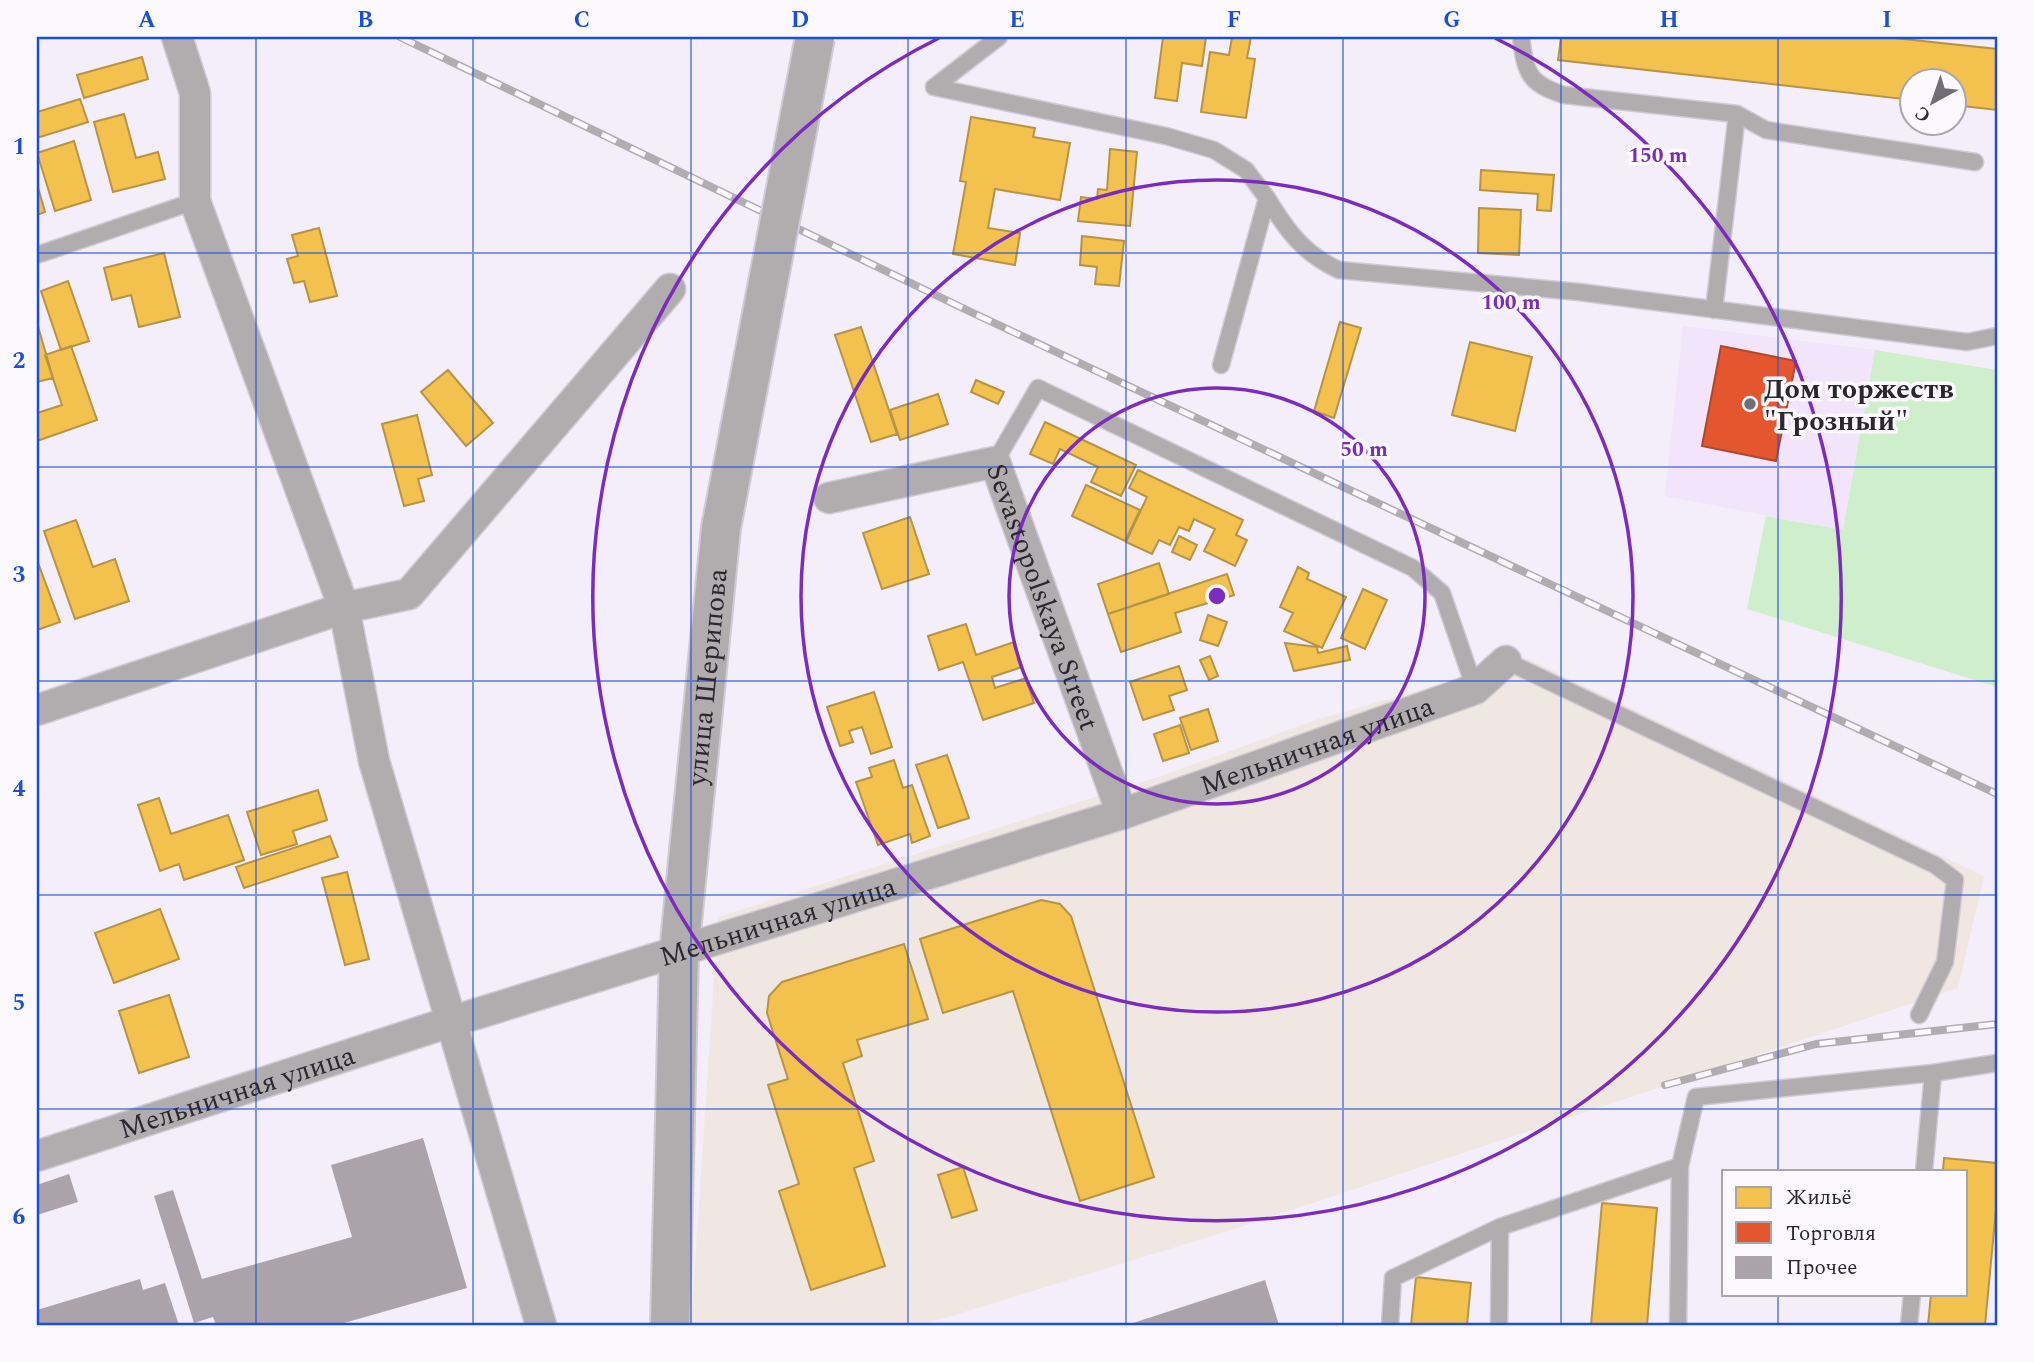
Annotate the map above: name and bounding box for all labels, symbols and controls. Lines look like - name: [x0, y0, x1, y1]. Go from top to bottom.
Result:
- text: A: [138, 3, 156, 38]
- text: B: [357, 3, 373, 38]
- text: C: [574, 3, 590, 38]
- text: D: [791, 3, 809, 38]
- text: E: [1009, 3, 1025, 38]
- text: F: [1227, 3, 1241, 38]
- text: G: [1443, 3, 1461, 38]
- text: H: [1659, 3, 1679, 38]
- text: I: [1882, 3, 1892, 38]
- north arrow: [1898, 66, 1968, 136]
- text: С: [1909, 98, 1938, 129]
- text: 1: [13, 130, 25, 165]
- text: 150 m: [1628, 140, 1688, 172]
- text: 100 m: [1481, 287, 1541, 319]
- text: 2: [13, 344, 26, 379]
- place label: Дом торжеств "Грозный": [1764, 368, 1953, 443]
- marker: Дом торжеств "Грозный": [1742, 396, 1758, 412]
- text: 50 m: [1340, 434, 1388, 466]
- street label: Sevastopolskaya Street: [974, 458, 1110, 737]
- text: 3: [13, 558, 26, 593]
- street label: улица Шерипова: [675, 566, 740, 789]
- centre of rings: [1205, 584, 1229, 608]
- street label: Мельничная улица: [1194, 685, 1440, 808]
- text: 4: [13, 772, 26, 807]
- street label: Мельничная улица: [654, 865, 902, 979]
- text: 5: [13, 986, 25, 1021]
- street label: Мельничная улица: [114, 1034, 361, 1151]
- legend: [1722, 1170, 1968, 1296]
- text: Жильё: [1786, 1182, 1852, 1214]
- text: 6: [13, 1200, 26, 1235]
- text: Торговля: [1786, 1218, 1876, 1250]
- text: Прочее: [1786, 1252, 1857, 1284]

